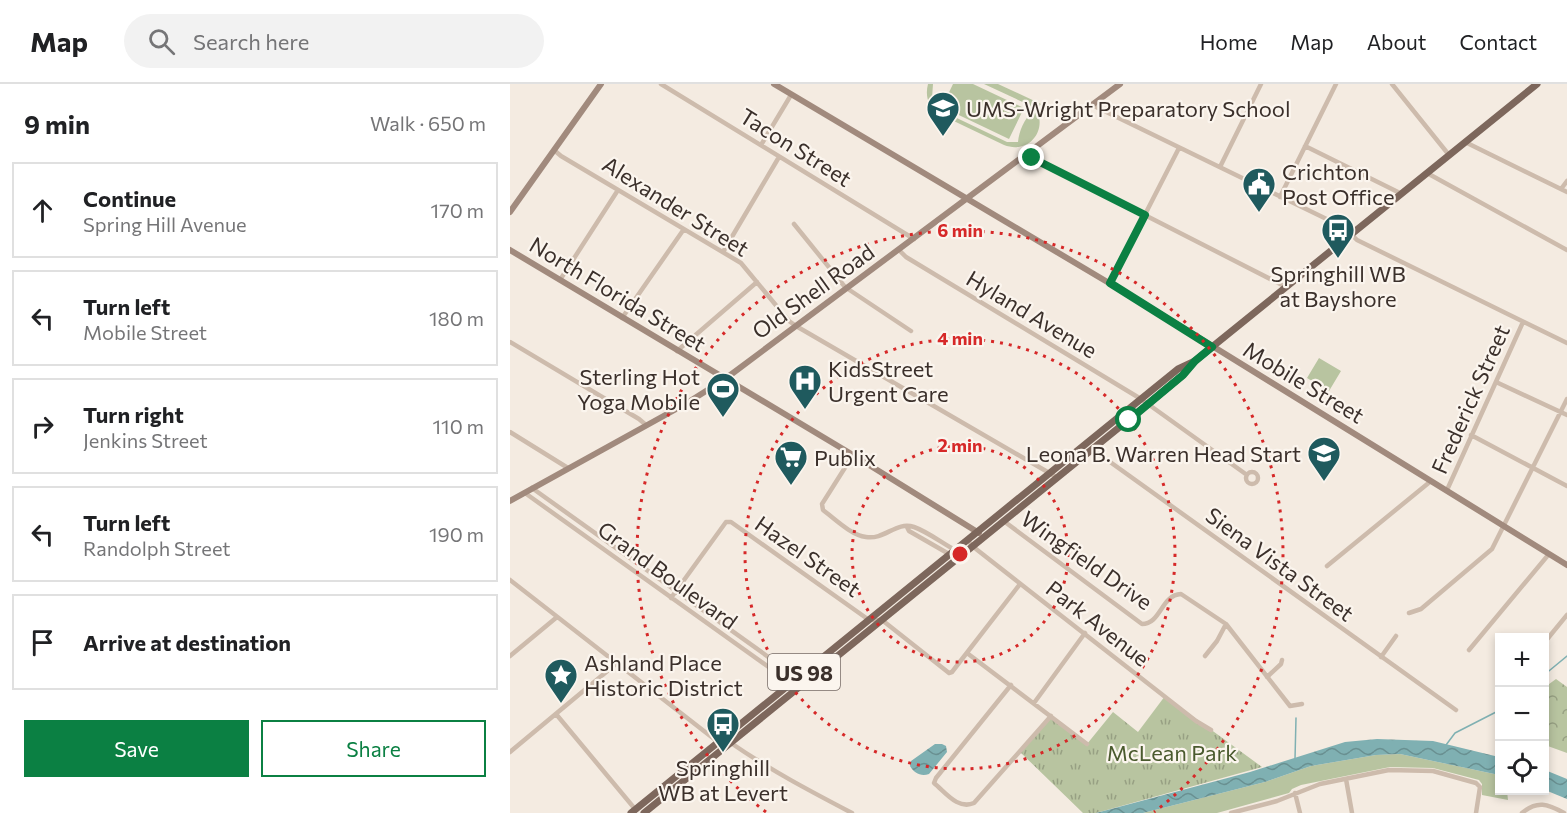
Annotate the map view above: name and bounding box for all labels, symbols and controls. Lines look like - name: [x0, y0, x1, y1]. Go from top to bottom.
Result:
- search box: [124, 14, 544, 68]
- text: Map: [30, 24, 88, 58]
- icon: search: [145, 25, 178, 58]
- text: Search here: [193, 28, 309, 55]
- text: Home: [1200, 29, 1257, 54]
- text: Map: [1290, 29, 1334, 54]
- text: About: [1367, 29, 1426, 54]
- text: Contact: [1459, 29, 1537, 54]
- school or university icon: UMS-Wright Preparatory School: [925, 90, 961, 137]
- place label: UMS-Wright Preparatory School: [966, 95, 1291, 122]
- street label: Tacon Street: [735, 102, 857, 192]
- text: 9 min: [24, 108, 90, 139]
- text: Walk · 650 m: [370, 111, 486, 135]
- route end: [1018, 144, 1044, 170]
- street label: Alexander Street: [598, 150, 754, 262]
- place label: Crichton Post Office: [1282, 158, 1395, 210]
- public building icon: Crichton Post Office: [1241, 166, 1277, 213]
- text: Continue: [83, 185, 176, 212]
- icon: ahead: [26, 194, 59, 227]
- text: 170 m: [431, 198, 484, 222]
- text: Spring Hill Avenue: [83, 212, 247, 236]
- bus stop icon: Springhill WB at Bayshore: [1320, 212, 1356, 259]
- text: 6 min: [937, 219, 983, 241]
- street label: North Florida Street: [525, 231, 711, 357]
- street label: Old Shell Road: [747, 238, 879, 344]
- place label: Springhill WB at Bayshore: [1270, 260, 1406, 312]
- street label: Hyland Avenue: [962, 264, 1102, 364]
- text: Turn left: [83, 293, 170, 320]
- icon: left: [26, 302, 59, 335]
- text: 180 m: [429, 306, 484, 330]
- text: Mobile Street: [83, 320, 207, 344]
- street label: Frederick Street: [1425, 320, 1515, 478]
- text: 4 min: [937, 327, 983, 349]
- street label: Mobile Street: [1239, 335, 1369, 429]
- place label: KidsStreet Urgent Care: [828, 355, 949, 407]
- place label: Sterling Hot Yoga Mobile: [577, 363, 700, 415]
- hospital icon: KidsStreet Urgent Care: [787, 363, 823, 410]
- sports icon: Sterling Hot Yoga Mobile: [705, 371, 741, 418]
- text: Turn right: [83, 401, 184, 428]
- route start: [1115, 406, 1141, 432]
- icon: right: [26, 410, 59, 443]
- text: 110 m: [433, 414, 484, 438]
- text: Jenkins Street: [83, 428, 208, 452]
- text: 2 min: [938, 434, 982, 456]
- school or university icon: Leona B. Warren Head Start: [1306, 435, 1342, 482]
- supermarket icon: Publix: [773, 439, 809, 486]
- place label: Leona B. Warren Head Start: [1026, 440, 1301, 467]
- place label: Publix: [814, 444, 876, 471]
- street label: Siena Vista Street: [1201, 501, 1359, 627]
- street label: Wingfield Drive: [1016, 505, 1158, 615]
- text: Turn left: [83, 509, 170, 536]
- street label: Hazel Street: [750, 510, 866, 602]
- street label: Grand Boulevard: [593, 515, 743, 635]
- icon: left: [26, 518, 59, 551]
- text: 190 m: [429, 522, 484, 546]
- text: Randolph Street: [83, 536, 231, 560]
- centre of rings: [950, 544, 970, 564]
- street label: Park Avenue: [1041, 574, 1155, 672]
- icon: arrive: [26, 626, 59, 659]
- text: Arrive at destination: [83, 629, 291, 656]
- map controls: [1495, 633, 1549, 795]
- button: +: [1495, 633, 1549, 687]
- place label: Ashland Place Historic District: [584, 649, 743, 701]
- road number: US 98: [768, 654, 840, 690]
- place icon: Ashland Place Historic District: [543, 657, 579, 704]
- button: −: [1495, 687, 1549, 741]
- bus stop icon: Springhill WB at Levert: [705, 706, 741, 753]
- button: Save: [24, 720, 249, 777]
- button: Share: [261, 720, 486, 777]
- park label: McLean Park: [1107, 739, 1237, 766]
- button: locate: [1495, 741, 1549, 795]
- place label: Springhill WB at Levert: [658, 754, 788, 806]

